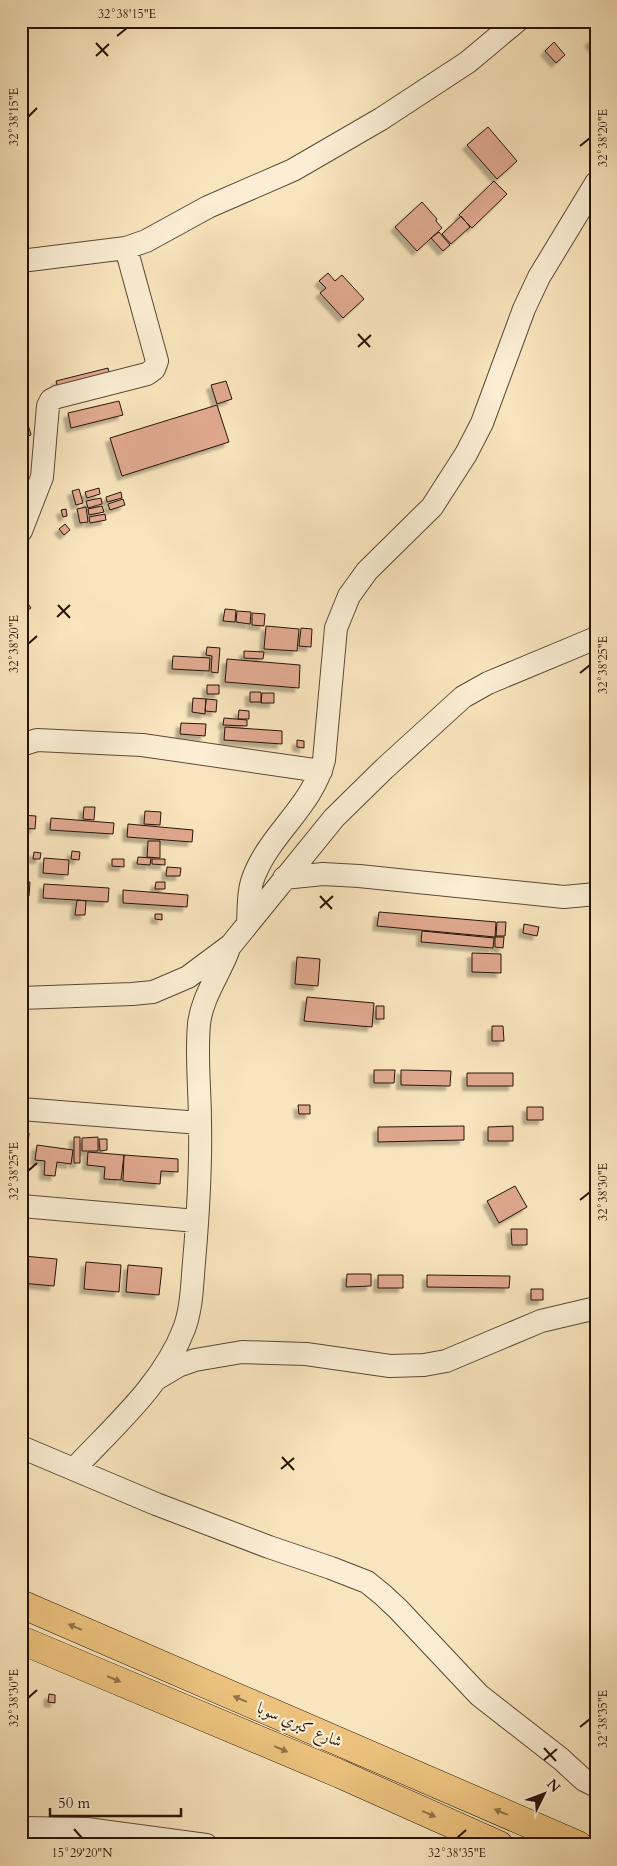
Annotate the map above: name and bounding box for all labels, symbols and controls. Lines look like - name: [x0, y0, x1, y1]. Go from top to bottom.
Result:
- text: 32°38'15"E: [98, 6, 156, 22]
- text: 32°38'15"E: [6, 88, 22, 146]
- text: 32°38'20"E: [595, 109, 611, 167]
- text: 32°38'20"E: [6, 615, 22, 673]
- text: 32°38'25"E: [595, 636, 611, 694]
- text: 32°38'25"E: [6, 1142, 22, 1200]
- text: 32°38'30"E: [595, 1163, 611, 1221]
- one-way arrow: [68, 1623, 82, 1631]
- text: 32°38'30"E: [6, 1669, 22, 1727]
- one-way arrow: [107, 1676, 122, 1684]
- text: 32°38'35"E: [595, 1690, 611, 1748]
- one-way arrow: [233, 1694, 247, 1702]
- street label: شارع كبري سوبا: [253, 1697, 346, 1755]
- one-way arrow: [273, 1745, 288, 1753]
- north arrow: [520, 1768, 570, 1818]
- text: N: [542, 1775, 564, 1797]
- scale bar: [50, 1786, 181, 1818]
- text: 50 m: [58, 1793, 90, 1813]
- one-way arrow: [494, 1807, 508, 1815]
- one-way arrow: [422, 1810, 436, 1818]
- text: 15°29'20"N: [52, 1845, 113, 1861]
- text: 32°38'35"E: [428, 1845, 486, 1861]

